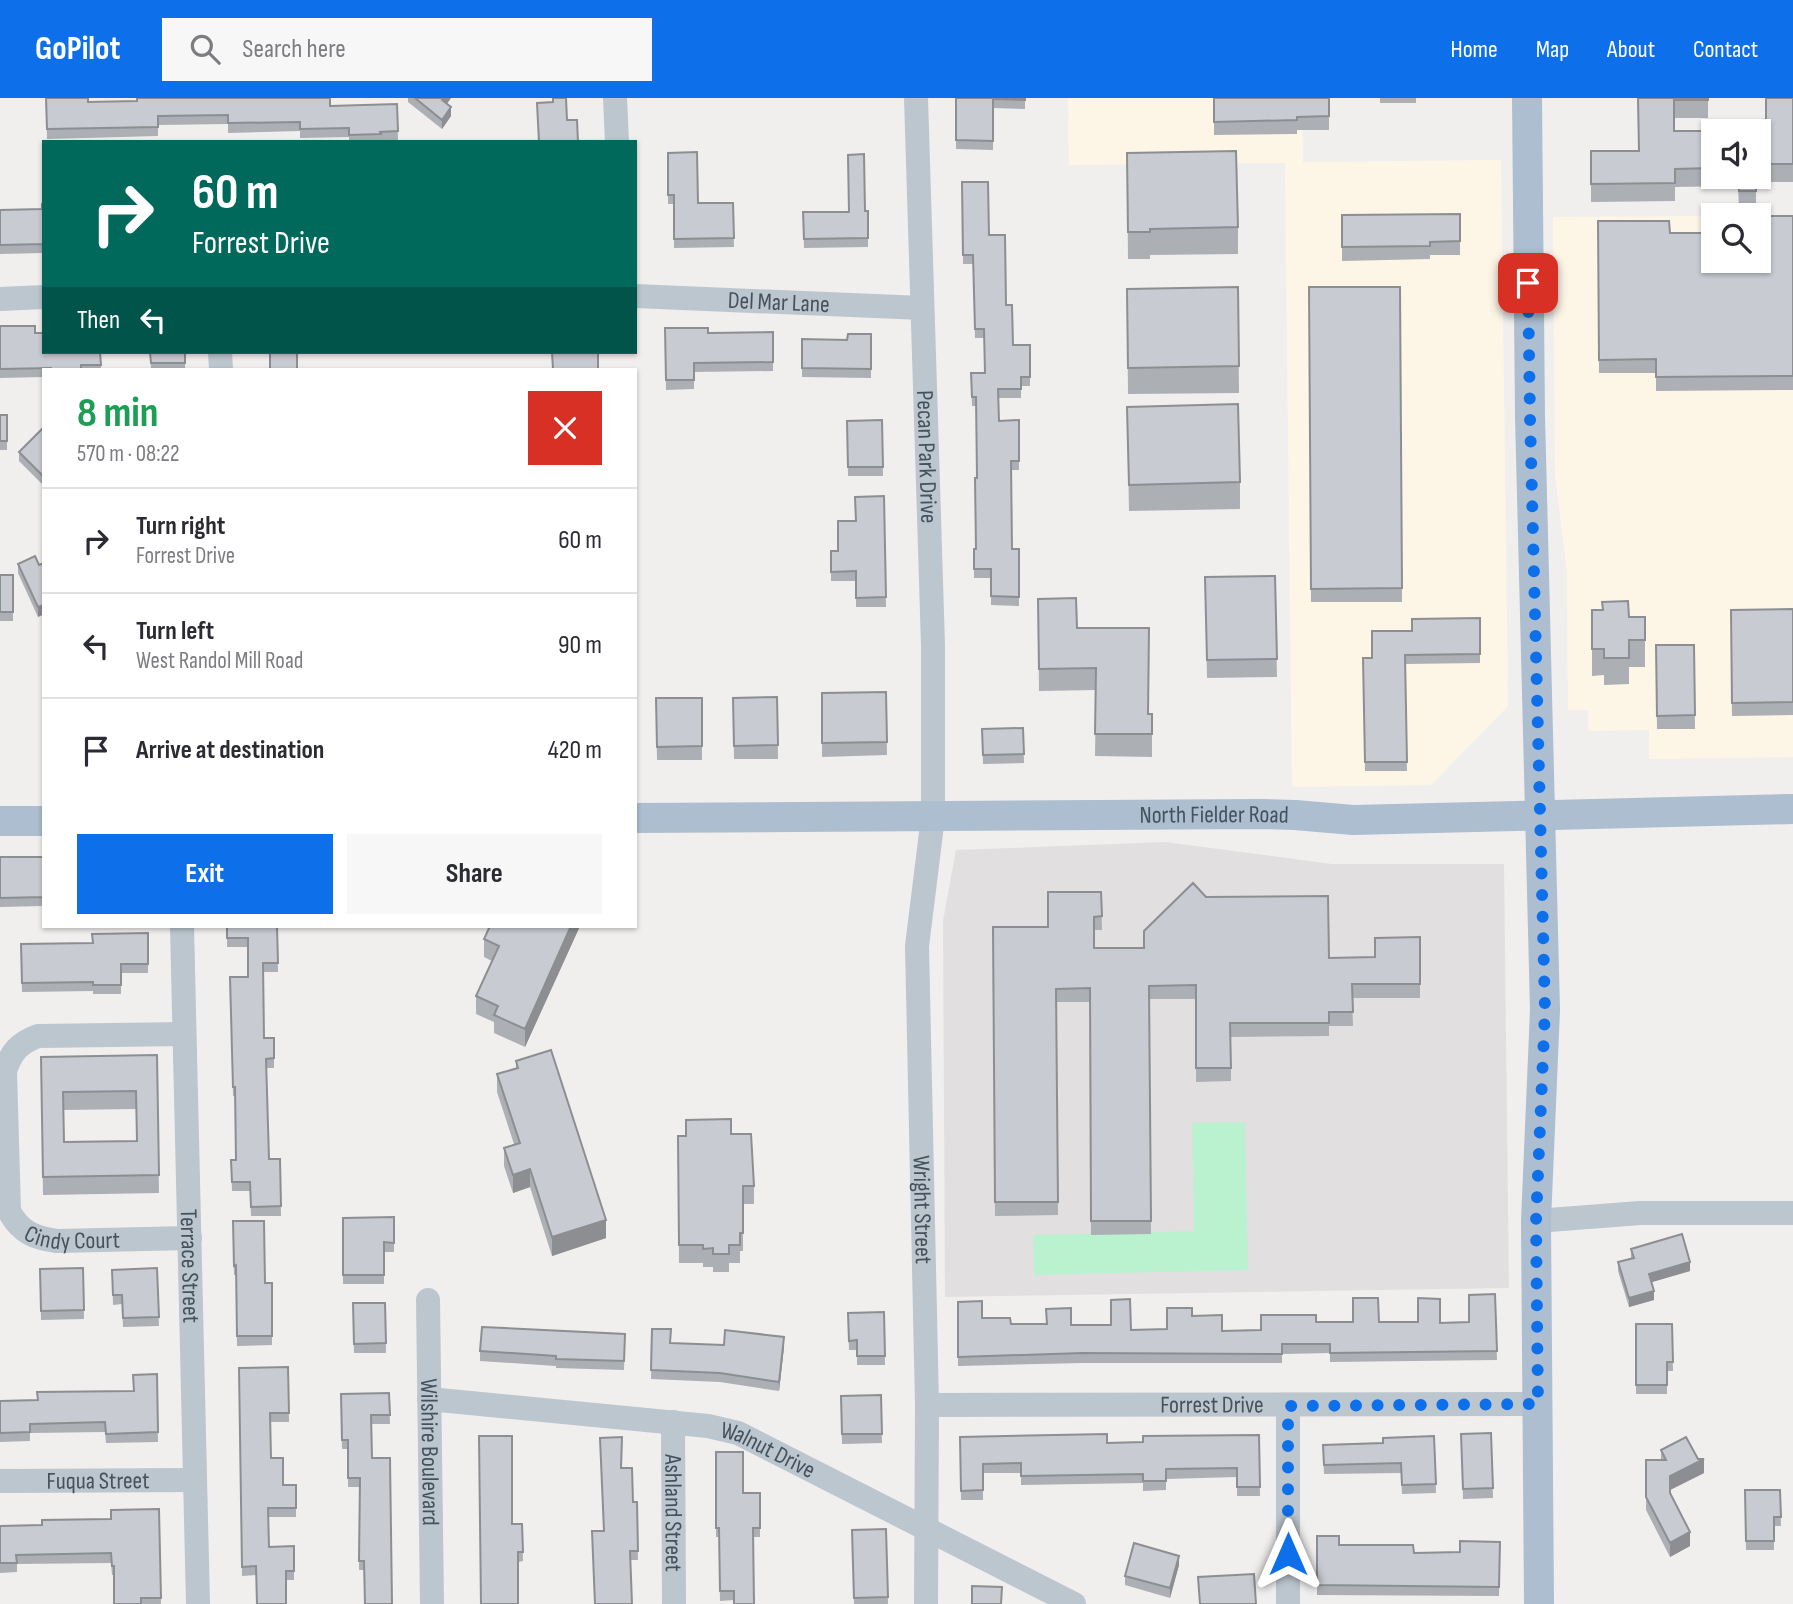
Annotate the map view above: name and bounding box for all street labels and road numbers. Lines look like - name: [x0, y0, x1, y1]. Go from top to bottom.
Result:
- street label: Del Mar Lane: [727, 286, 830, 319]
- street label: Pecan Park Drive: [910, 390, 943, 524]
- street label: North Fielder Road: [1139, 800, 1289, 830]
- street label: Wright Street: [907, 1155, 938, 1264]
- street label: Terrace Street: [174, 1209, 205, 1323]
- street label: Cindy Court: [19, 1219, 120, 1256]
- street label: Wilshire Boulevard: [414, 1378, 445, 1526]
- street label: Forrest Drive: [1160, 1390, 1264, 1420]
- street label: Walnut Drive: [718, 1415, 820, 1485]
- street label: Ashland Street: [658, 1453, 688, 1572]
- street label: Fuqua Street: [46, 1466, 150, 1496]

